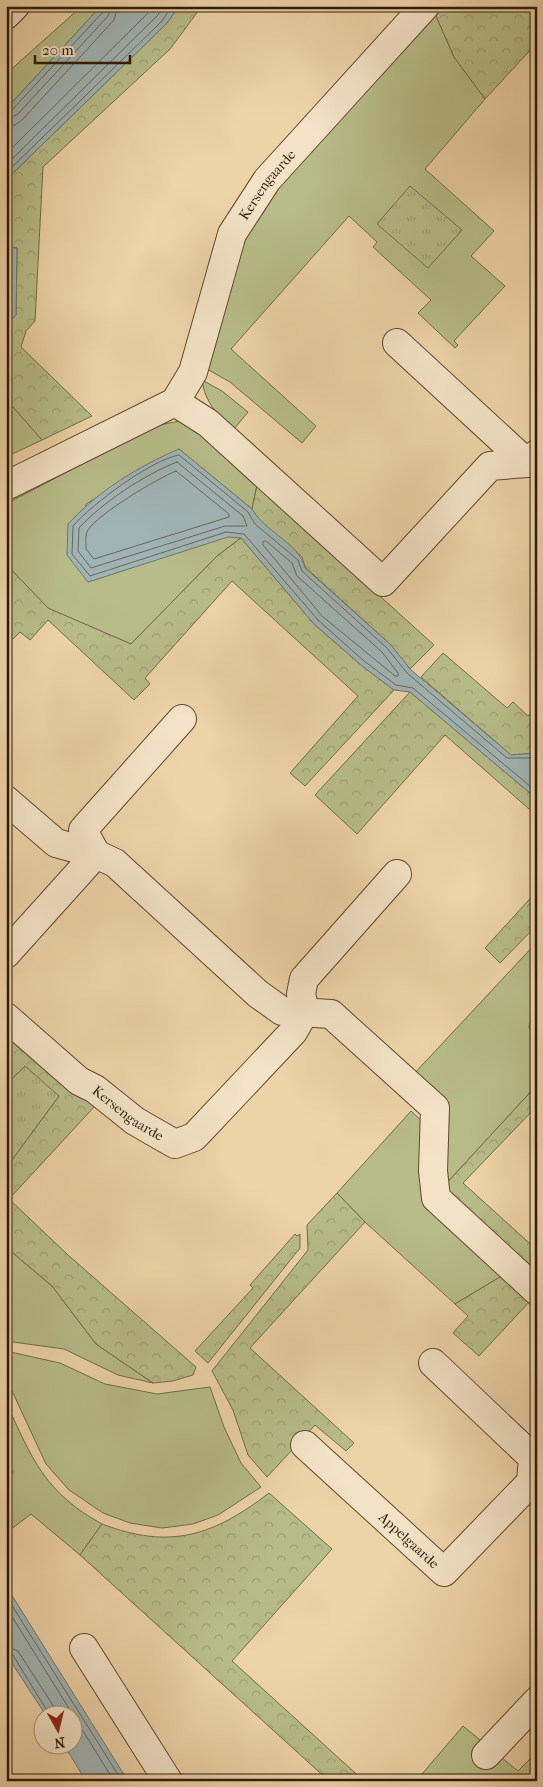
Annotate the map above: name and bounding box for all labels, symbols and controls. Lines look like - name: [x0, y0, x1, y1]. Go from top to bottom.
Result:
- scale bar: [35, 32, 130, 64]
- text: 20 m: [42, 41, 74, 59]
- street label: Kersengaarde: [235, 146, 299, 223]
- street label: Kersengaarde: [89, 1082, 167, 1145]
- street label: Appelgaarde: [374, 1508, 443, 1572]
- north arrow: [32, 1704, 82, 1754]
- text: N: [53, 1733, 66, 1752]

